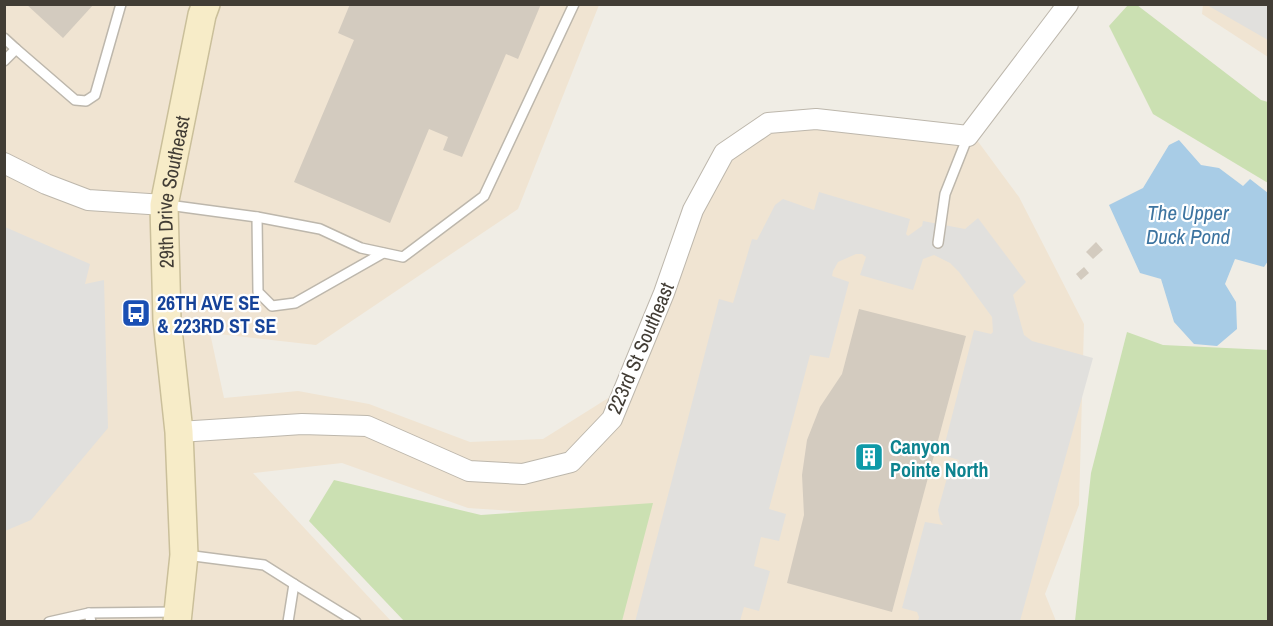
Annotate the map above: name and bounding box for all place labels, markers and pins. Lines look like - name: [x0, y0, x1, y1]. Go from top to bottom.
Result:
- place label: 26TH AVE SE & 223RD ST SE: [157, 289, 276, 339]
- bus stop icon: 26TH AVE SE & 223RD ST SE: [120, 297, 152, 329]
- place label: Canyon Pointe North: [890, 433, 988, 483]
- building icon: Canyon Pointe North: [853, 441, 885, 473]

